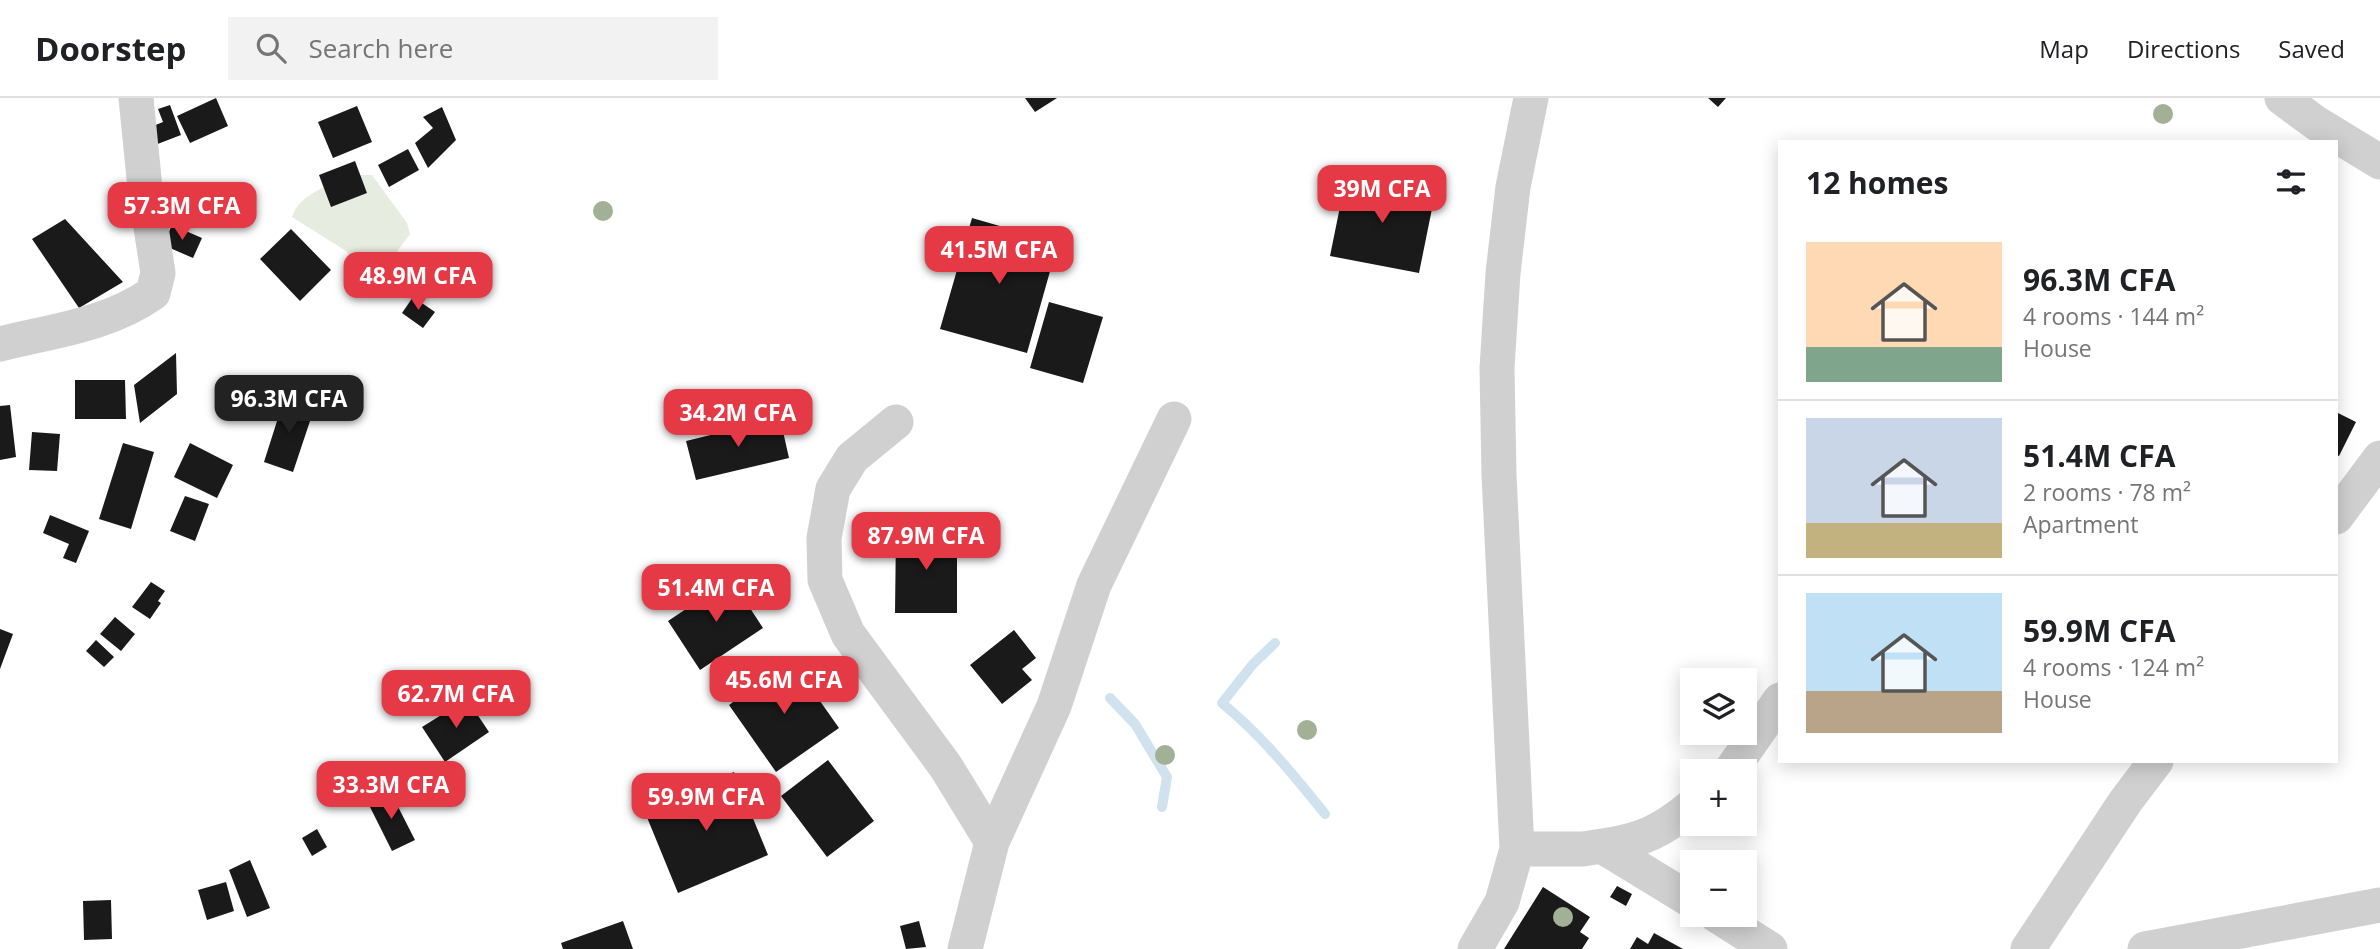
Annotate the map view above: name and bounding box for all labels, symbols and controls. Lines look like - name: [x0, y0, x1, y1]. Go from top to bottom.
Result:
- search box: [228, 17, 718, 80]
- text: Doorstep: [35, 26, 186, 71]
- icon: search: [252, 29, 290, 67]
- text: Search here: [308, 30, 453, 66]
- text: Map: [2039, 32, 2089, 65]
- text: Directions: [2127, 32, 2240, 65]
- text: Saved: [2278, 32, 2345, 65]
- text: 12 homes: [1806, 162, 1949, 203]
- icon: filters: [2272, 163, 2310, 201]
- pin: 39M CFA: [1317, 166, 1447, 225]
- text: 39M CFA: [1333, 172, 1431, 204]
- pin: 57.3M CFA: [102, 183, 262, 242]
- text: 57.3M CFA: [124, 189, 240, 221]
- pin: 41.5M CFA: [919, 226, 1079, 286]
- text: 41.5M CFA: [941, 233, 1057, 265]
- pin: 48.9M CFA: [338, 252, 498, 312]
- text: 48.9M CFA: [360, 259, 476, 291]
- text: 96.3M CFA: [2023, 259, 2175, 300]
- icon: home: [1862, 270, 1946, 354]
- text: 4 rooms · 144 m²: [2023, 300, 2204, 332]
- text: House: [2023, 332, 2092, 364]
- pin: 96.3M CFA: [209, 376, 369, 435]
- text: 96.3M CFA: [231, 382, 347, 414]
- pin: 34.2M CFA: [658, 390, 818, 449]
- text: 34.2M CFA: [680, 396, 796, 428]
- text: 51.4M CFA: [2023, 435, 2175, 476]
- icon: home: [1862, 446, 1946, 530]
- text: 2 rooms · 78 m²: [2023, 476, 2191, 508]
- text: Apartment: [2023, 508, 2139, 540]
- pin: 87.9M CFA: [846, 512, 1006, 572]
- text: 87.9M CFA: [868, 519, 984, 551]
- pin: 51.4M CFA: [636, 564, 796, 624]
- text: 51.4M CFA: [658, 571, 774, 603]
- text: 59.9M CFA: [2023, 610, 2175, 651]
- icon: home: [1862, 621, 1946, 705]
- text: 4 rooms · 124 m²: [2023, 651, 2204, 683]
- pin: 45.6M CFA: [704, 656, 864, 716]
- text: 45.6M CFA: [726, 663, 842, 695]
- map controls: [1680, 668, 1757, 927]
- button: layers: [1680, 668, 1757, 745]
- pin: 62.7M CFA: [376, 670, 536, 730]
- text: 62.7M CFA: [398, 677, 514, 709]
- text: House: [2023, 683, 2092, 715]
- button: +: [1680, 759, 1757, 836]
- pin: 33.3M CFA: [311, 762, 471, 821]
- text: 33.3M CFA: [333, 768, 449, 800]
- pin: 59.9M CFA: [626, 774, 786, 833]
- text: 59.9M CFA: [648, 780, 764, 812]
- button: −: [1680, 850, 1757, 927]

